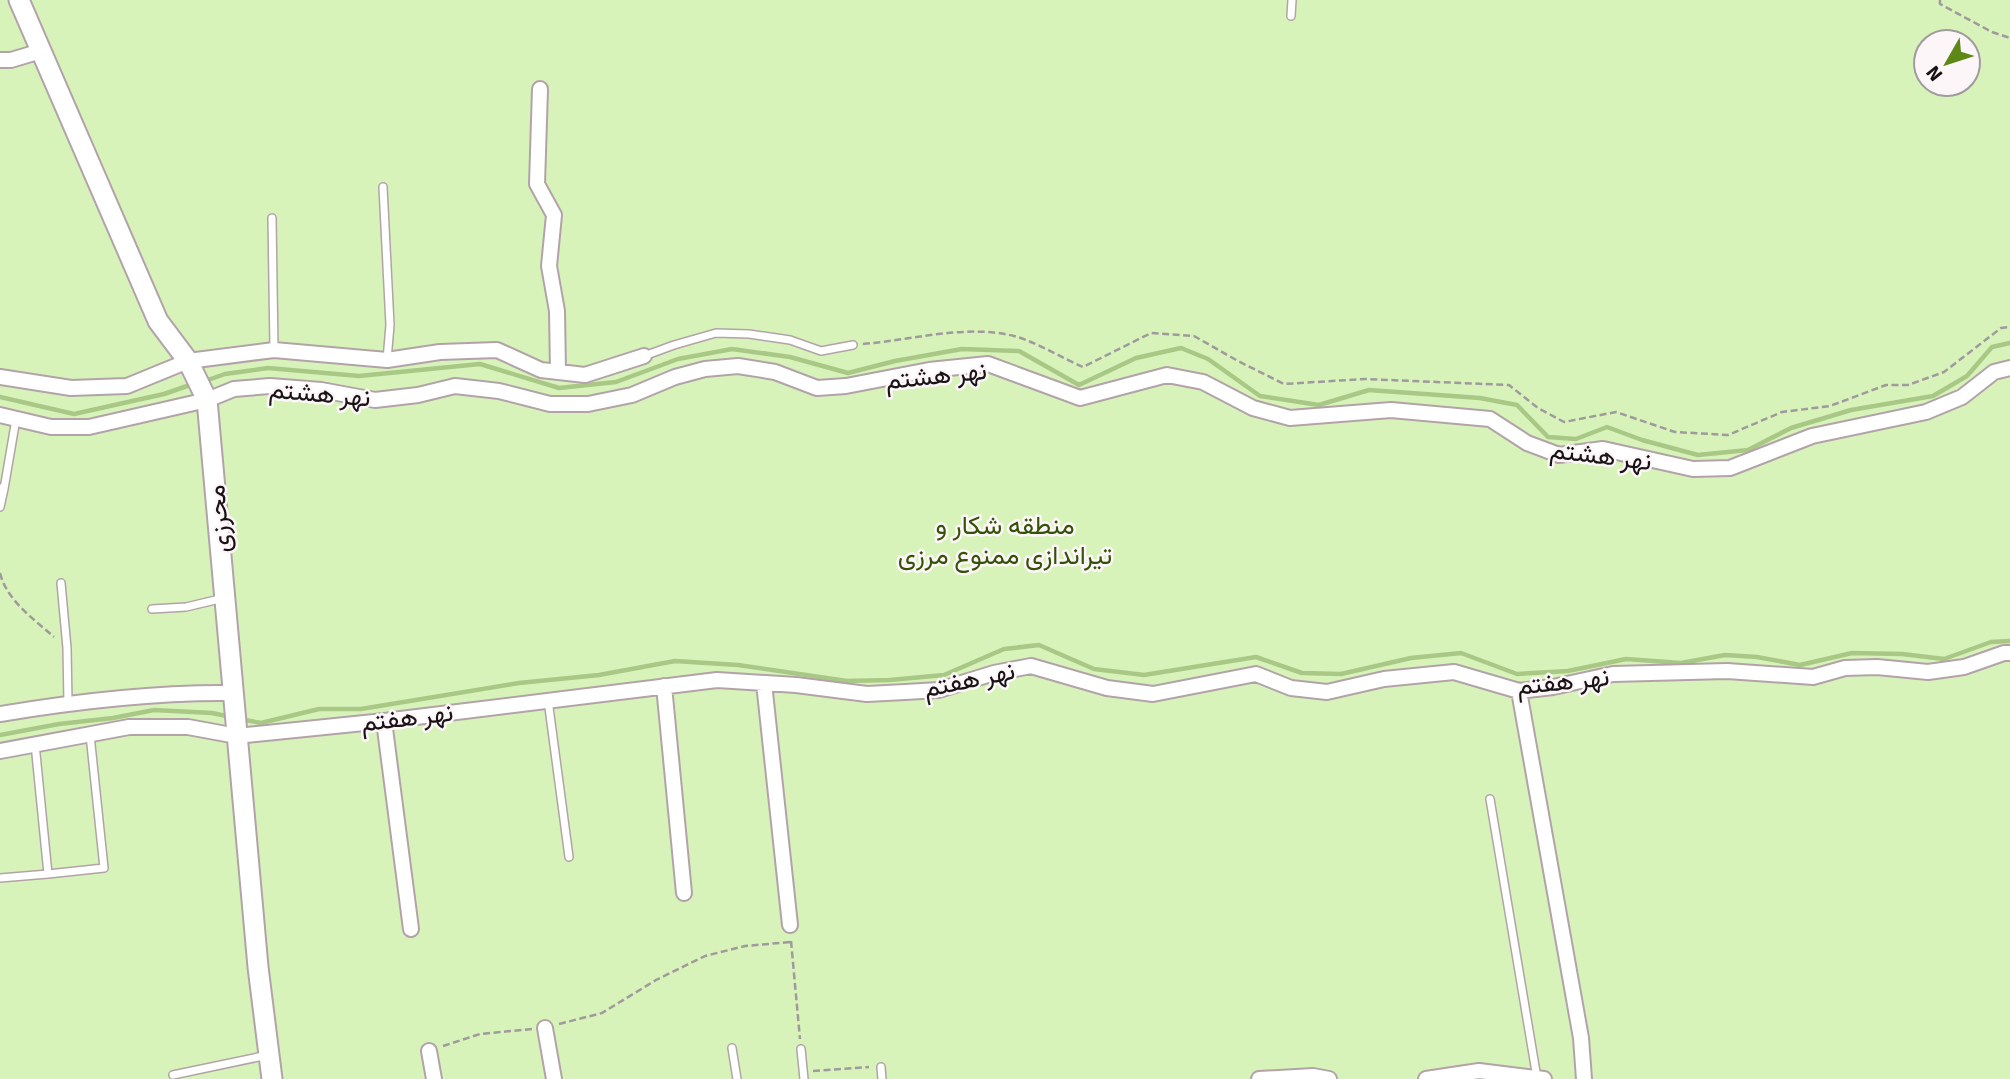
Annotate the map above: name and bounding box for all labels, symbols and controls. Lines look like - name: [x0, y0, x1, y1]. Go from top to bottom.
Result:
- north arrow: [1912, 28, 1982, 98]
- text: N: [1921, 60, 1948, 86]
- street label: نهر هشتم: [884, 355, 988, 397]
- street label: نهر هشتم: [268, 374, 372, 414]
- street label: نهر هشتم: [1548, 434, 1653, 478]
- street label: محرزی: [200, 483, 238, 554]
- park label: منطقه شکار و تیراندازی ممنوع مرزی: [898, 510, 1112, 573]
- street label: نهر هفتم: [920, 655, 1018, 705]
- street label: نهر هفتم: [1515, 661, 1611, 703]
- street label: نهر هفتم: [359, 696, 455, 740]

